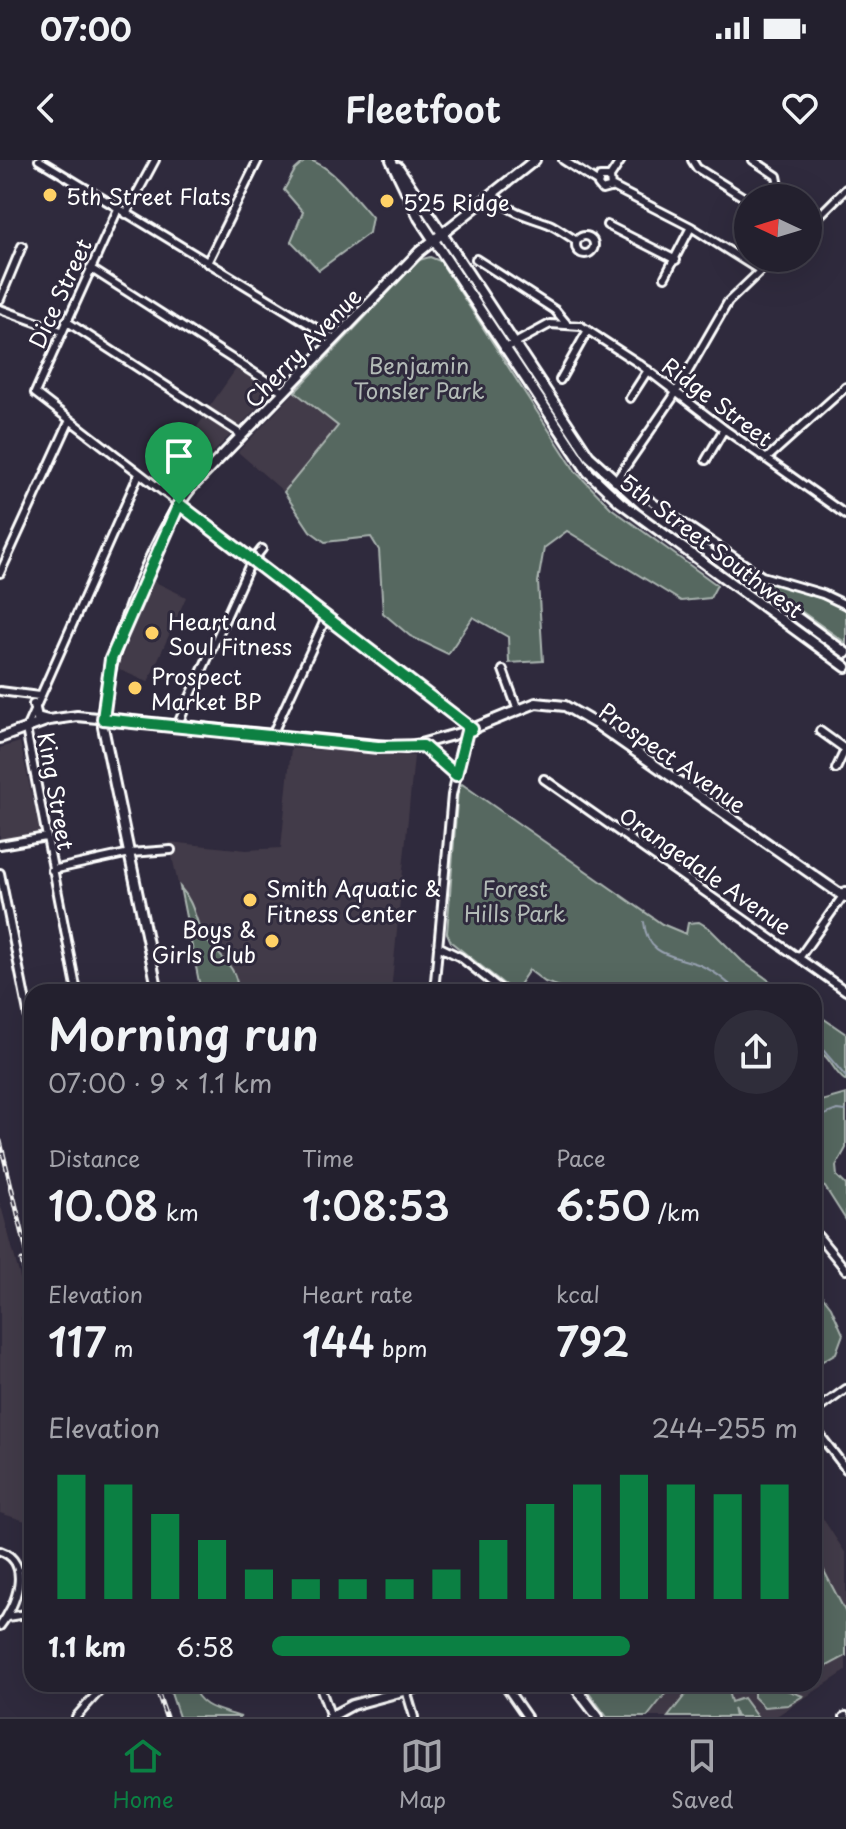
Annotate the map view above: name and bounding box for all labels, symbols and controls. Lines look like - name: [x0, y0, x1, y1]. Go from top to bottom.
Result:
- text: 07:00: [40, 6, 132, 51]
- text: Fleetfoot: [345, 81, 501, 135]
- icon: back: [24, 86, 68, 130]
- icon: heart: [778, 86, 822, 130]
- place label: 5th Street Flats: [66, 179, 231, 212]
- north arrow: [734, 184, 822, 272]
- map controls: [734, 184, 822, 272]
- place label: 525 Ridge: [403, 185, 510, 218]
- marker: 5th Street Flats: [41, 186, 59, 204]
- marker: 525 Ridge: [378, 192, 396, 210]
- street label: Dice Street: [19, 233, 99, 353]
- street label: Cherry Avenue: [236, 279, 368, 415]
- park label: Benjamin Tonsler Park: [353, 348, 485, 406]
- street label: Ridge Street: [656, 348, 780, 454]
- pin: [145, 422, 213, 504]
- icon: arrive: [157, 434, 201, 478]
- street label: 5th Street Southwest: [613, 465, 811, 625]
- place label: Heart and Soul Fitness: [168, 604, 292, 662]
- marker: Heart and Soul Fitness: [143, 624, 161, 642]
- place label: Prospect Market BP: [151, 659, 262, 717]
- marker: Prospect Market BP: [126, 679, 144, 697]
- street label: Prospect Avenue: [592, 694, 754, 820]
- street label: King Street: [30, 730, 84, 852]
- street label: Orangedale Avenue: [613, 798, 799, 942]
- place label: Smith Aquatic & Fitness Center: [266, 871, 441, 929]
- park label: Forest Hills Park: [464, 871, 566, 929]
- marker: Smith Aquatic & Fitness Center: [241, 891, 259, 909]
- place label: Boys & Girls Club: [151, 912, 256, 970]
- marker: Boys & Girls Club: [263, 932, 281, 950]
- text: Morning run: [48, 1000, 319, 1066]
- button: share: [714, 1010, 798, 1094]
- text: 07:00 · 9 × 1.1 km: [48, 1063, 272, 1102]
- text: Distance: [48, 1141, 140, 1174]
- text: Time: [302, 1141, 354, 1174]
- text: Pace: [556, 1141, 606, 1174]
- text: 10.08: [48, 1174, 159, 1235]
- text: 1:08:53: [302, 1174, 450, 1235]
- text: 6:50: [556, 1174, 651, 1235]
- text: km: [159, 1195, 199, 1228]
- text: /km: [651, 1195, 700, 1228]
- text: Elevation: [48, 1277, 143, 1310]
- text: Heart rate: [302, 1277, 413, 1310]
- text: kcal: [556, 1277, 600, 1310]
- text: 117: [48, 1310, 106, 1371]
- text: 144: [302, 1310, 375, 1371]
- text: 792: [556, 1310, 629, 1371]
- text: m: [106, 1331, 133, 1364]
- text: bpm: [375, 1331, 428, 1364]
- text: Elevation: [48, 1408, 160, 1447]
- text: 244–255 m: [652, 1408, 798, 1447]
- text: 1.1 km: [48, 1627, 126, 1666]
- text: 6:58: [176, 1627, 235, 1666]
- tab: Home: [113, 1734, 174, 1815]
- tab: Map: [399, 1734, 446, 1815]
- tab: Saved: [671, 1734, 733, 1815]

